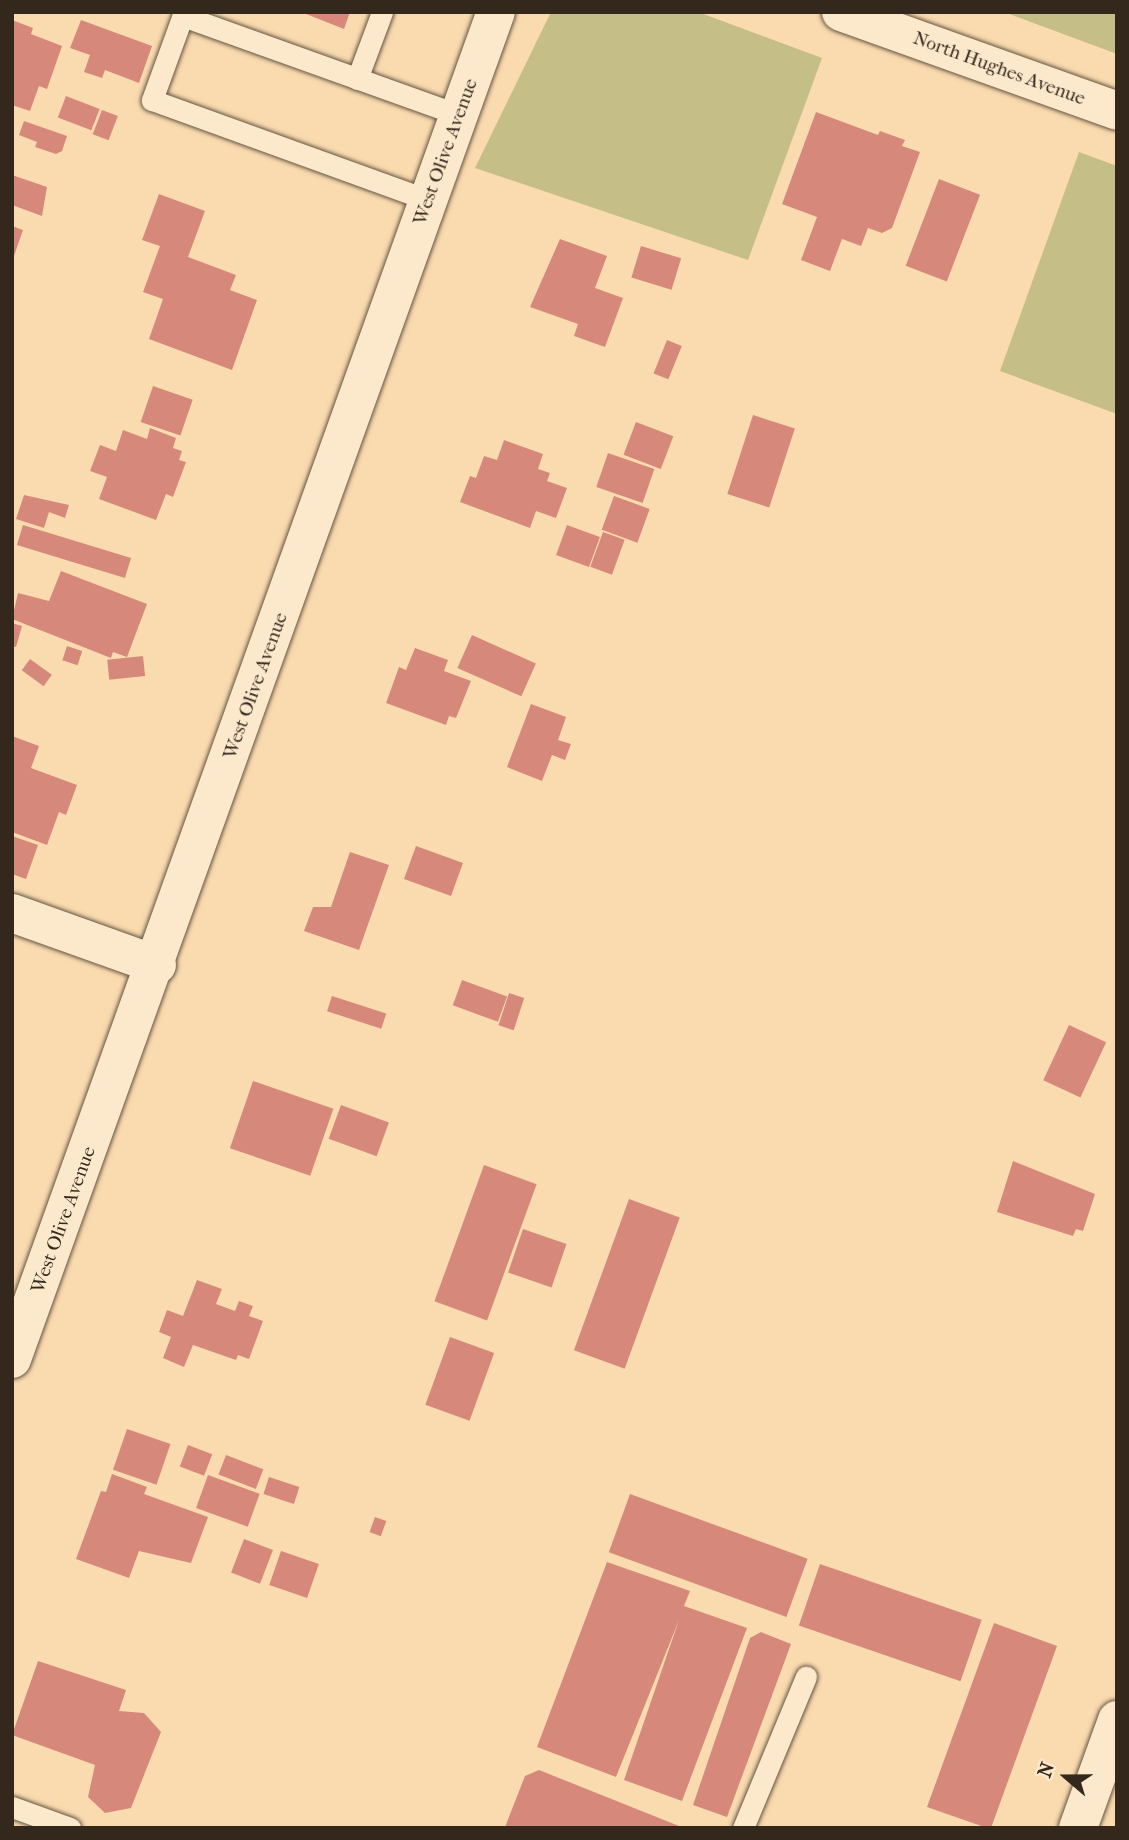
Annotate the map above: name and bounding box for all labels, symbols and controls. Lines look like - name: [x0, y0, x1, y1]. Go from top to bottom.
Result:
- street label: North Hughes Avenue: [910, 27, 1088, 111]
- street label: West Olive Avenue: [409, 76, 483, 228]
- street label: West Olive Avenue: [219, 610, 293, 762]
- street label: West Olive Avenue: [27, 1144, 101, 1296]
- north arrow: [1031, 1742, 1101, 1812]
- text: N: [1033, 1759, 1059, 1780]

